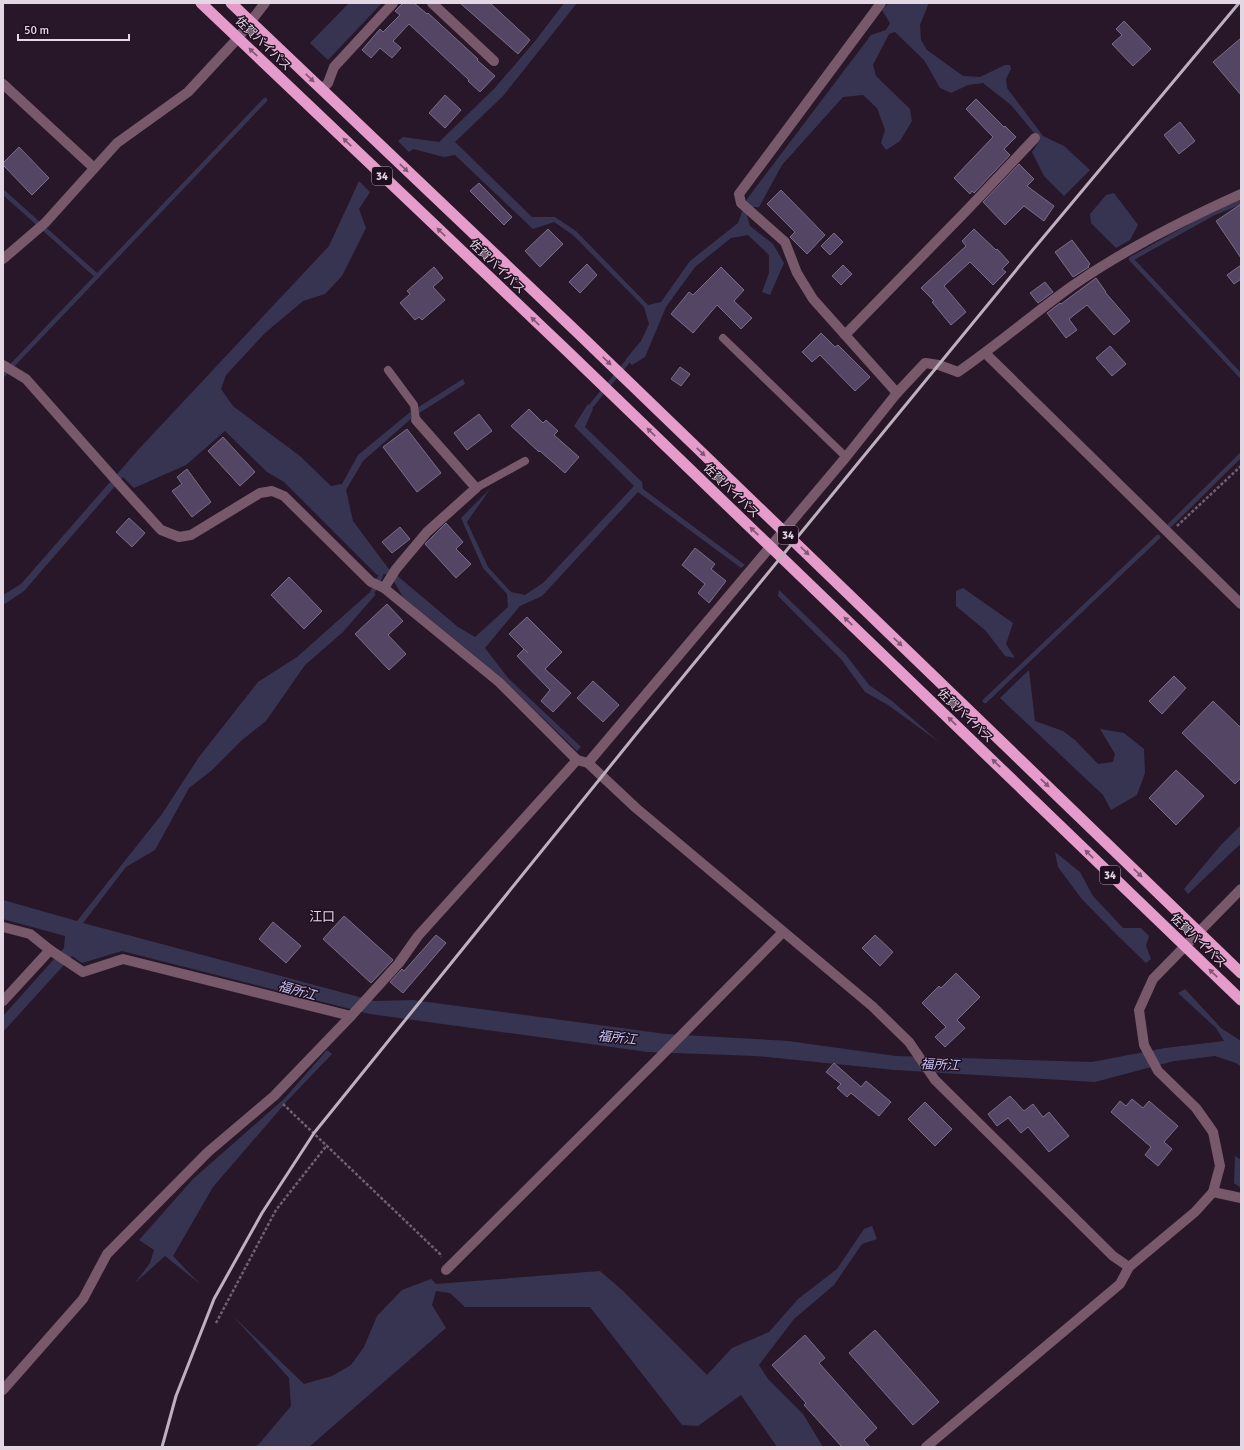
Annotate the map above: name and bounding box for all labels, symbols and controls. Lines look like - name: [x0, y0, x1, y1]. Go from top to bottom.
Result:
- street label: 佐賀バイパス: [232, 14, 294, 74]
- scale bar: [18, 16, 129, 42]
- text: 50 m: [24, 23, 49, 38]
- one-way arrow: [248, 47, 258, 57]
- one-way arrow: [305, 73, 315, 83]
- one-way arrow: [342, 137, 352, 147]
- one-way arrow: [399, 163, 409, 173]
- road number: 34: [372, 167, 392, 185]
- one-way arrow: [436, 227, 446, 236]
- street label: 佐賀バイパス: [466, 237, 528, 297]
- one-way arrow: [530, 316, 540, 326]
- one-way arrow: [602, 357, 612, 366]
- one-way arrow: [646, 427, 656, 437]
- one-way arrow: [696, 447, 706, 456]
- street label: 佐賀バイパス: [700, 461, 762, 521]
- road number: 34: [778, 526, 798, 544]
- one-way arrow: [749, 527, 760, 536]
- one-way arrow: [800, 547, 810, 556]
- one-way arrow: [843, 617, 853, 626]
- one-way arrow: [893, 637, 903, 646]
- street label: 佐賀バイパス: [934, 686, 996, 746]
- one-way arrow: [947, 716, 957, 726]
- one-way arrow: [991, 758, 1001, 768]
- one-way arrow: [1040, 778, 1050, 788]
- one-way arrow: [1084, 849, 1094, 859]
- road number: 34: [1100, 866, 1120, 884]
- one-way arrow: [1133, 869, 1143, 878]
- district label: 江口: [309, 909, 335, 925]
- street label: 佐賀バイパス: [1167, 911, 1229, 971]
- one-way arrow: [1208, 969, 1218, 978]
- water label: 福所江: [276, 978, 320, 1004]
- water label: 福所江: [597, 1028, 639, 1048]
- water label: 福所江: [920, 1056, 962, 1074]

